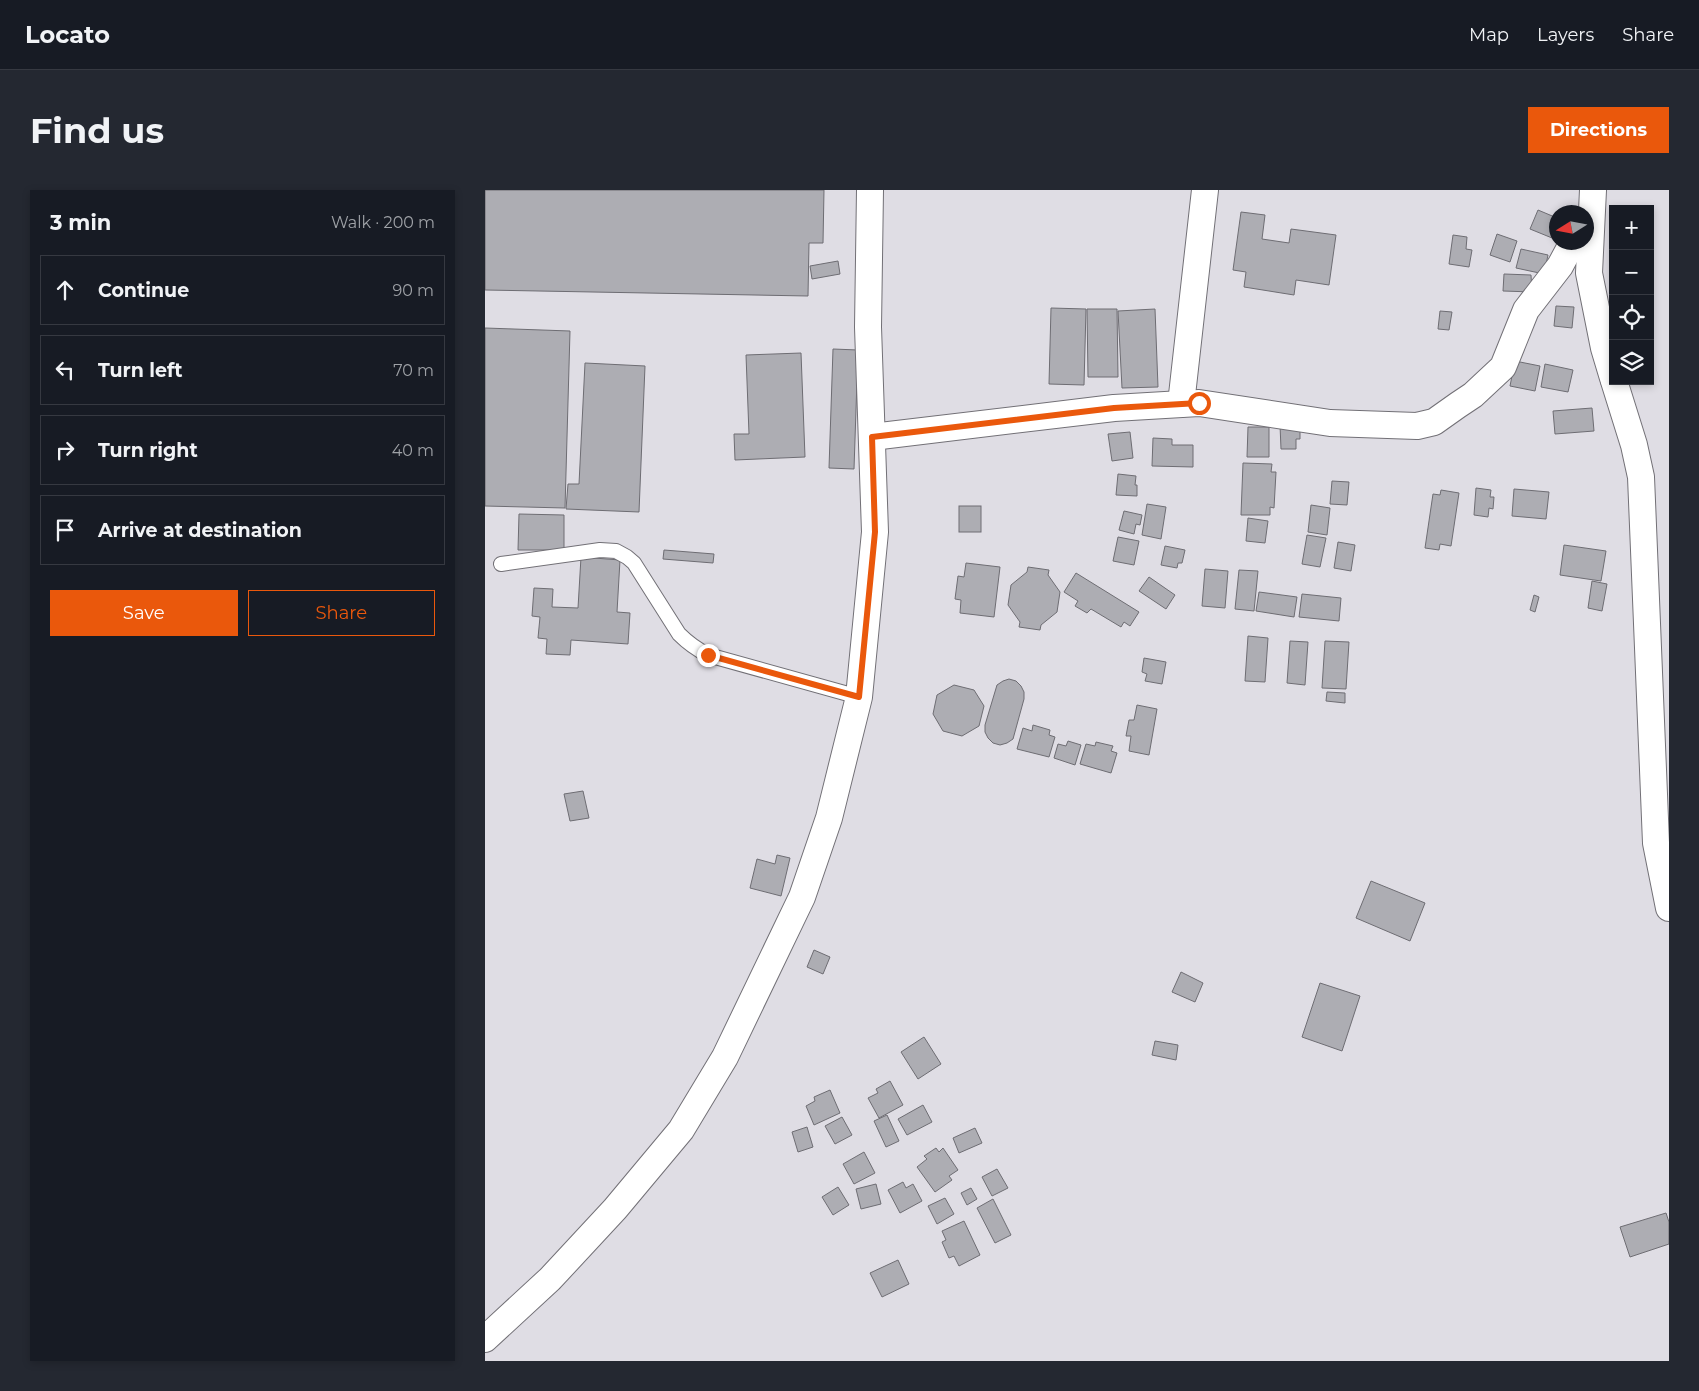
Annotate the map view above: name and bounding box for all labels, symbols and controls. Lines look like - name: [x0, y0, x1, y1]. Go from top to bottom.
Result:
- text: Locato: [25, 20, 110, 49]
- text: Map: [1469, 24, 1509, 46]
- text: Layers: [1537, 24, 1594, 46]
- text: Share: [1622, 24, 1674, 46]
- button: Directions: [1528, 107, 1669, 153]
- text: Find us: [30, 109, 164, 152]
- north arrow: [1549, 205, 1594, 250]
- map controls: [1609, 205, 1654, 385]
- button: +: [1609, 205, 1654, 250]
- text: 3 min: [50, 210, 111, 235]
- text: Walk · 200 m: [331, 213, 435, 232]
- button: −: [1609, 250, 1654, 295]
- icon: ahead: [51, 276, 79, 304]
- text: Continue: [98, 279, 189, 302]
- text: 90 m: [392, 281, 434, 300]
- button: locate: [1609, 295, 1654, 340]
- button: layers: [1609, 340, 1654, 385]
- icon: left: [51, 356, 79, 384]
- text: Turn left: [98, 359, 183, 382]
- text: 70 m: [393, 361, 434, 380]
- route start: [1188, 392, 1211, 415]
- icon: right: [51, 436, 79, 464]
- text: Turn right: [98, 439, 198, 462]
- text: 40 m: [392, 441, 434, 460]
- icon: arrive: [51, 516, 79, 544]
- text: Arrive at destination: [98, 519, 302, 542]
- button: Save: [50, 590, 238, 636]
- button: Share: [248, 590, 435, 636]
- route end: [697, 644, 720, 667]

